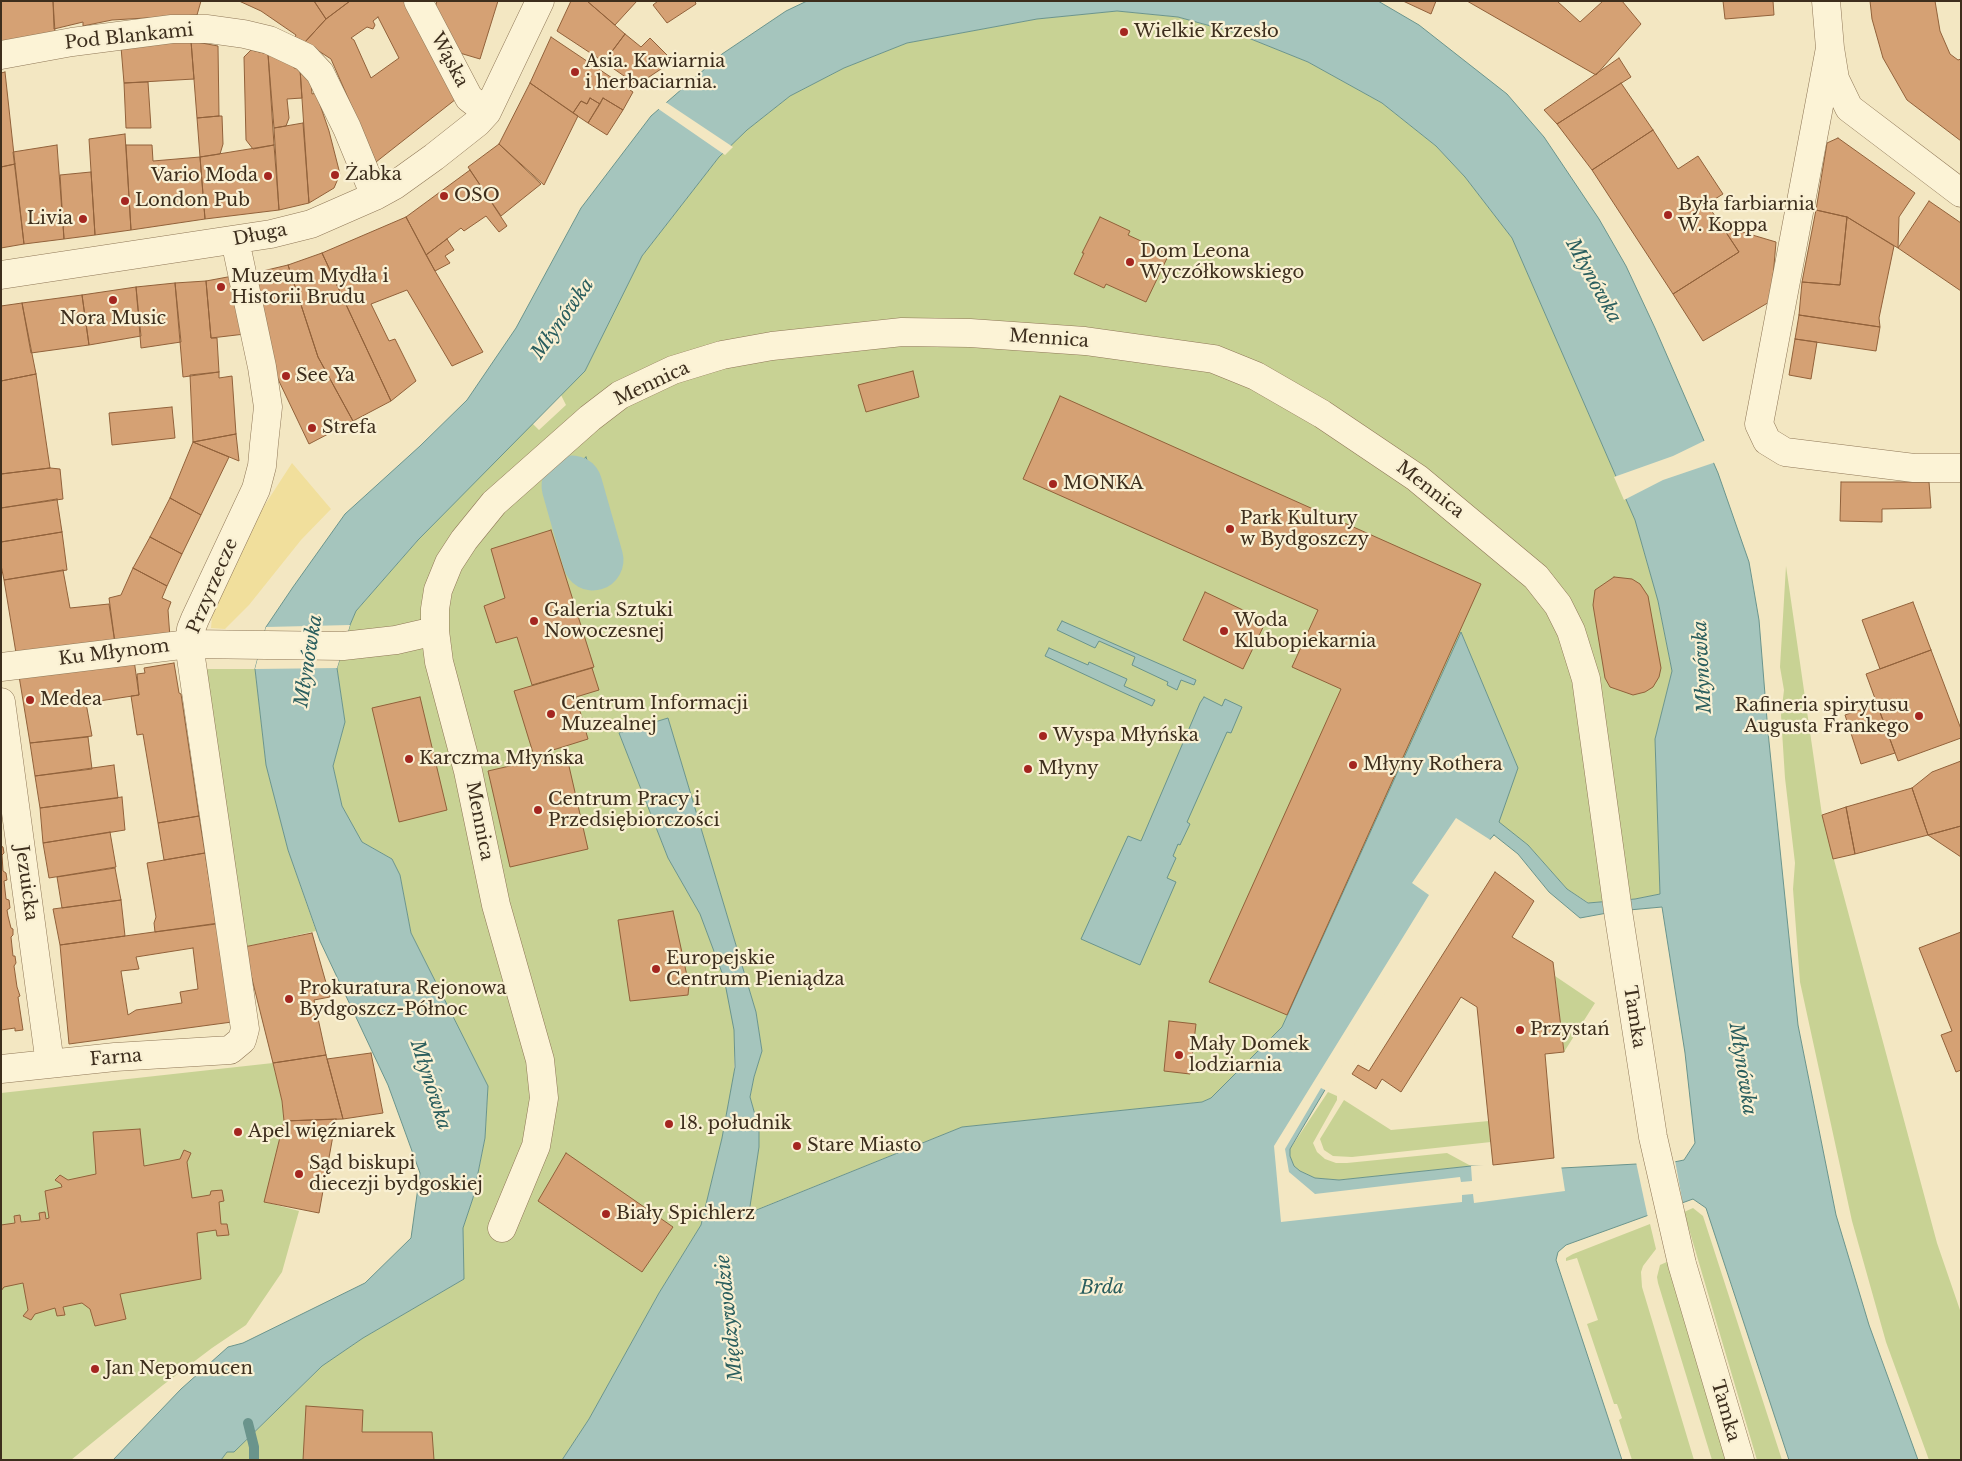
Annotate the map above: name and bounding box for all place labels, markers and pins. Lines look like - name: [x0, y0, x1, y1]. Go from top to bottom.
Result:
- place label: Wielkie Krzesło: [1134, 21, 1279, 43]
- marker: Wielkie Krzesło: [1118, 26, 1130, 38]
- place label: Asia. Kawiarnia i herbaciarnia.: [585, 51, 725, 94]
- marker: Asia. Kawiarnia i herbaciarnia.: [569, 66, 581, 78]
- place label: Żabka: [345, 164, 402, 186]
- place label: Vario Moda: [151, 165, 258, 187]
- marker: Żabka: [329, 169, 341, 181]
- marker: Vario Moda: [262, 170, 274, 182]
- place label: OSO: [454, 185, 500, 207]
- place label: London Pub: [135, 190, 250, 212]
- marker: OSO: [438, 190, 450, 202]
- place label: Była farbiarnia W. Koppa: [1678, 194, 1815, 236]
- marker: London Pub: [119, 195, 131, 207]
- place label: Livia: [27, 208, 73, 230]
- marker: Była farbiarnia W. Koppa: [1662, 209, 1674, 221]
- marker: Livia: [77, 213, 89, 225]
- place label: Dom Leona Wyczółkowskiego: [1140, 241, 1304, 284]
- marker: Dom Leona Wyczółkowskiego: [1124, 256, 1136, 268]
- place label: Muzeum Mydła i Historii Brudu: [231, 266, 389, 308]
- marker: Muzeum Mydła i Historii Brudu: [215, 281, 227, 293]
- marker: Nora Music: [107, 294, 119, 306]
- place label: Nora Music: [60, 308, 166, 330]
- place label: See Ya: [296, 365, 355, 387]
- marker: See Ya: [280, 370, 292, 382]
- place label: Strefa: [322, 417, 376, 439]
- marker: Strefa: [306, 422, 318, 434]
- place label: MONKA: [1063, 473, 1143, 495]
- marker: MONKA: [1047, 478, 1059, 490]
- place label: Park Kultury w Bydgoszczy: [1240, 508, 1369, 550]
- marker: Park Kultury w Bydgoszczy: [1224, 523, 1236, 535]
- place label: Galeria Sztuki Nowoczesnej: [544, 600, 673, 642]
- place label: Woda Klubopiekarnia: [1234, 610, 1376, 652]
- marker: Galeria Sztuki Nowoczesnej: [528, 615, 540, 627]
- marker: Woda Klubopiekarnia: [1218, 625, 1230, 637]
- place label: Medea: [40, 689, 102, 711]
- place label: Centrum Informacji Muzealnej: [561, 693, 748, 736]
- marker: Medea: [24, 694, 36, 706]
- place label: Rafineria spirytusu Augusta Frankego: [1735, 695, 1909, 738]
- marker: Centrum Informacji Muzealnej: [545, 708, 557, 720]
- marker: Rafineria spirytusu Augusta Frankego: [1913, 710, 1925, 722]
- place label: Wyspa Młyńska: [1053, 725, 1199, 747]
- marker: Wyspa Młyńska: [1037, 730, 1049, 742]
- place label: Karczma Młyńska: [419, 748, 584, 770]
- marker: Karczma Młyńska: [403, 753, 415, 765]
- place label: Młyny Rothera: [1363, 754, 1502, 776]
- place label: Młyny: [1038, 758, 1098, 780]
- marker: Młyny Rothera: [1347, 759, 1359, 771]
- marker: Młyny: [1022, 763, 1034, 775]
- place label: Centrum Pracy i Przedsiębiorczości: [548, 789, 720, 832]
- marker: Centrum Pracy i Przedsiębiorczości: [532, 804, 544, 816]
- place label: Europejskie Centrum Pieniądza: [666, 948, 845, 991]
- marker: Europejskie Centrum Pieniądza: [650, 963, 662, 975]
- place label: Prokuratura Rejonowa Bydgoszcz-Północ: [299, 978, 506, 1021]
- marker: Prokuratura Rejonowa Bydgoszcz-Północ: [283, 993, 295, 1005]
- place label: Przystań: [1530, 1019, 1610, 1041]
- marker: Przystań: [1514, 1024, 1526, 1036]
- place label: Mały Domek lodziarnia: [1189, 1034, 1309, 1076]
- marker: Mały Domek lodziarnia: [1173, 1049, 1185, 1061]
- place label: 18. południk: [679, 1113, 792, 1135]
- marker: 18. południk: [663, 1118, 675, 1130]
- place label: Apel więźniarek: [248, 1121, 396, 1143]
- marker: Apel więźniarek: [232, 1126, 244, 1138]
- place label: Stare Miasto: [807, 1135, 922, 1157]
- marker: Stare Miasto: [791, 1140, 803, 1152]
- place label: Sąd biskupi diecezji bydgoskiej: [309, 1153, 483, 1196]
- marker: Sąd biskupi diecezji bydgoskiej: [293, 1168, 305, 1180]
- place label: Biały Spichlerz: [616, 1203, 755, 1225]
- marker: Biały Spichlerz: [600, 1208, 612, 1220]
- place label: Jan Nepomucen: [105, 1358, 253, 1380]
- marker: Jan Nepomucen: [89, 1363, 101, 1375]

